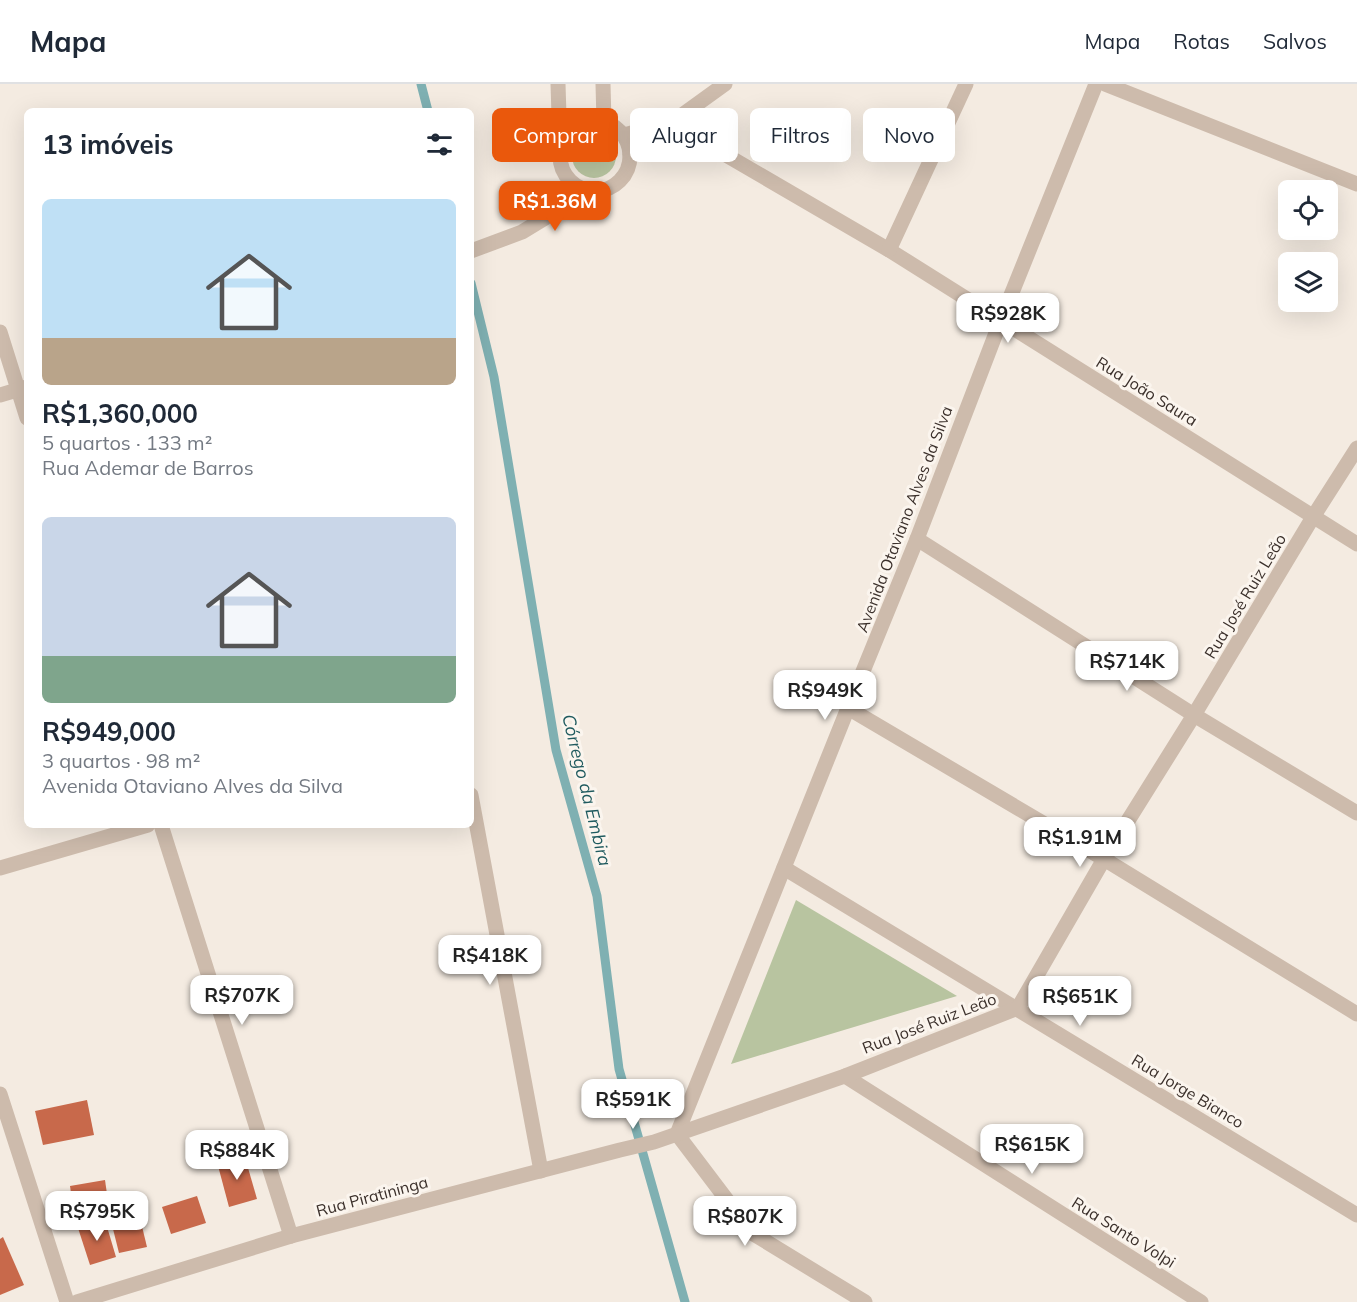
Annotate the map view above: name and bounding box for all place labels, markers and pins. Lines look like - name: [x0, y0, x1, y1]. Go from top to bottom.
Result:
- pin: R$1.36M: [500, 181, 610, 232]
- pin: R$928K: [959, 293, 1057, 344]
- pin: R$714K: [1078, 641, 1176, 692]
- pin: R$949K: [776, 670, 874, 721]
- pin: R$1.91M: [1025, 817, 1135, 868]
- pin: R$418K: [441, 935, 539, 986]
- pin: R$707K: [193, 975, 291, 1026]
- pin: R$651K: [1031, 976, 1129, 1027]
- pin: R$591K: [584, 1079, 682, 1130]
- pin: R$615K: [983, 1124, 1081, 1175]
- pin: R$884K: [188, 1130, 286, 1181]
- pin: R$795K: [48, 1191, 146, 1242]
- pin: R$807K: [696, 1196, 794, 1247]

